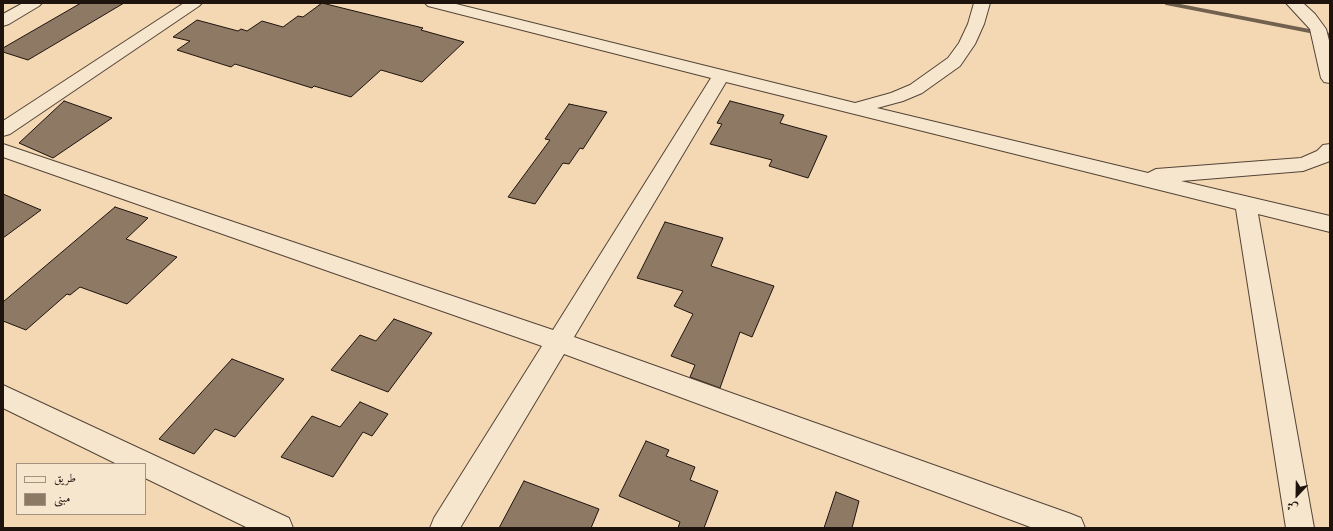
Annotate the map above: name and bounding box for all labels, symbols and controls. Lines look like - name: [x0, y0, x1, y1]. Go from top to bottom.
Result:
- legend: [16, 463, 146, 515]
- text: طريق: [54, 470, 76, 486]
- north arrow: [1277, 475, 1317, 515]
- text: مبنى: [54, 490, 70, 506]
- text: ش: [1284, 498, 1300, 516]

